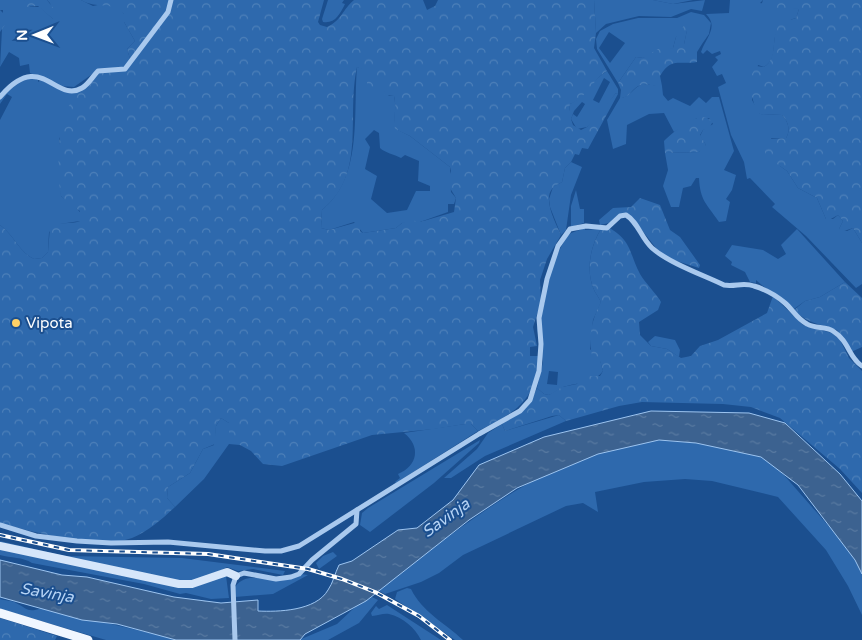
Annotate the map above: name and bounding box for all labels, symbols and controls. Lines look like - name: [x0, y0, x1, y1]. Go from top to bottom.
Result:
- north arrow: [10, 10, 60, 60]
- text: N: [14, 29, 31, 41]
- place label: Vipota: [26, 314, 73, 332]
- marker: Vipota: [10, 317, 22, 329]
- water label: Savinja: [418, 493, 475, 542]
- water label: Savinja: [19, 578, 76, 608]

